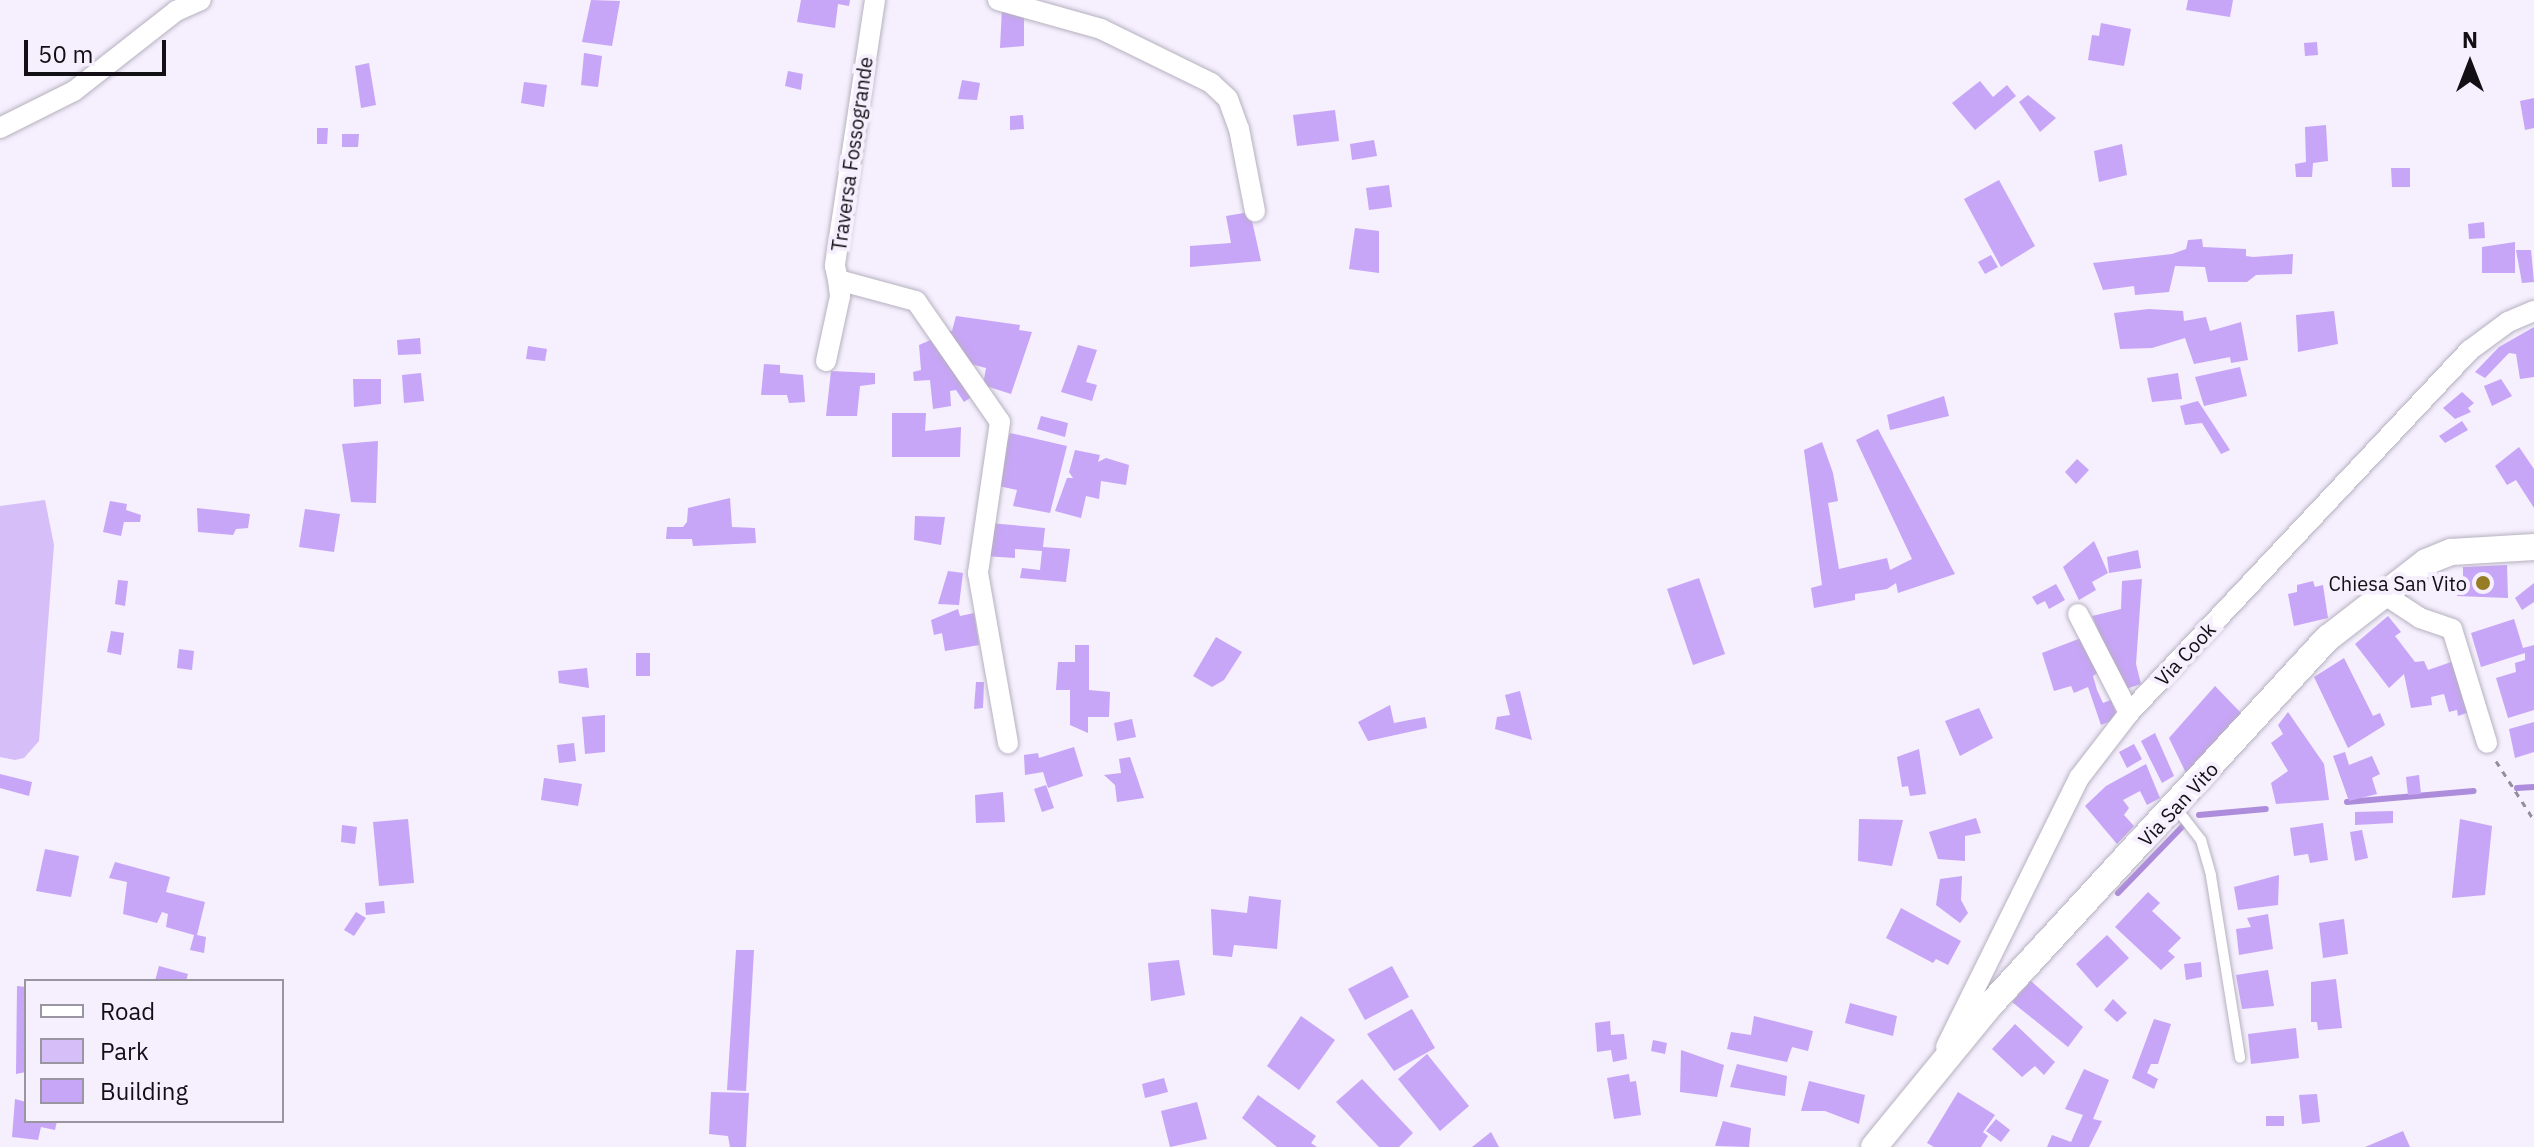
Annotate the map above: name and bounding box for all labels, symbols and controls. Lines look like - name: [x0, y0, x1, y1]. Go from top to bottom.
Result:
- scale bar: [28, 24, 170, 74]
- north arrow: [2430, 24, 2510, 104]
- text: N: [2462, 25, 2478, 54]
- text: 50 m: [38, 38, 93, 70]
- street label: Traversa Fossogrande: [826, 55, 878, 253]
- place label: Chiesa San Vito: [2328, 571, 2467, 595]
- marker: Chiesa San Vito: [2474, 574, 2492, 592]
- street label: Via Cook: [2150, 617, 2220, 691]
- street label: Via San Vito: [2133, 757, 2223, 851]
- legend: [24, 979, 284, 1123]
- text: Road: [100, 995, 155, 1027]
- text: Park: [100, 1035, 149, 1067]
- text: Building: [100, 1075, 188, 1107]

